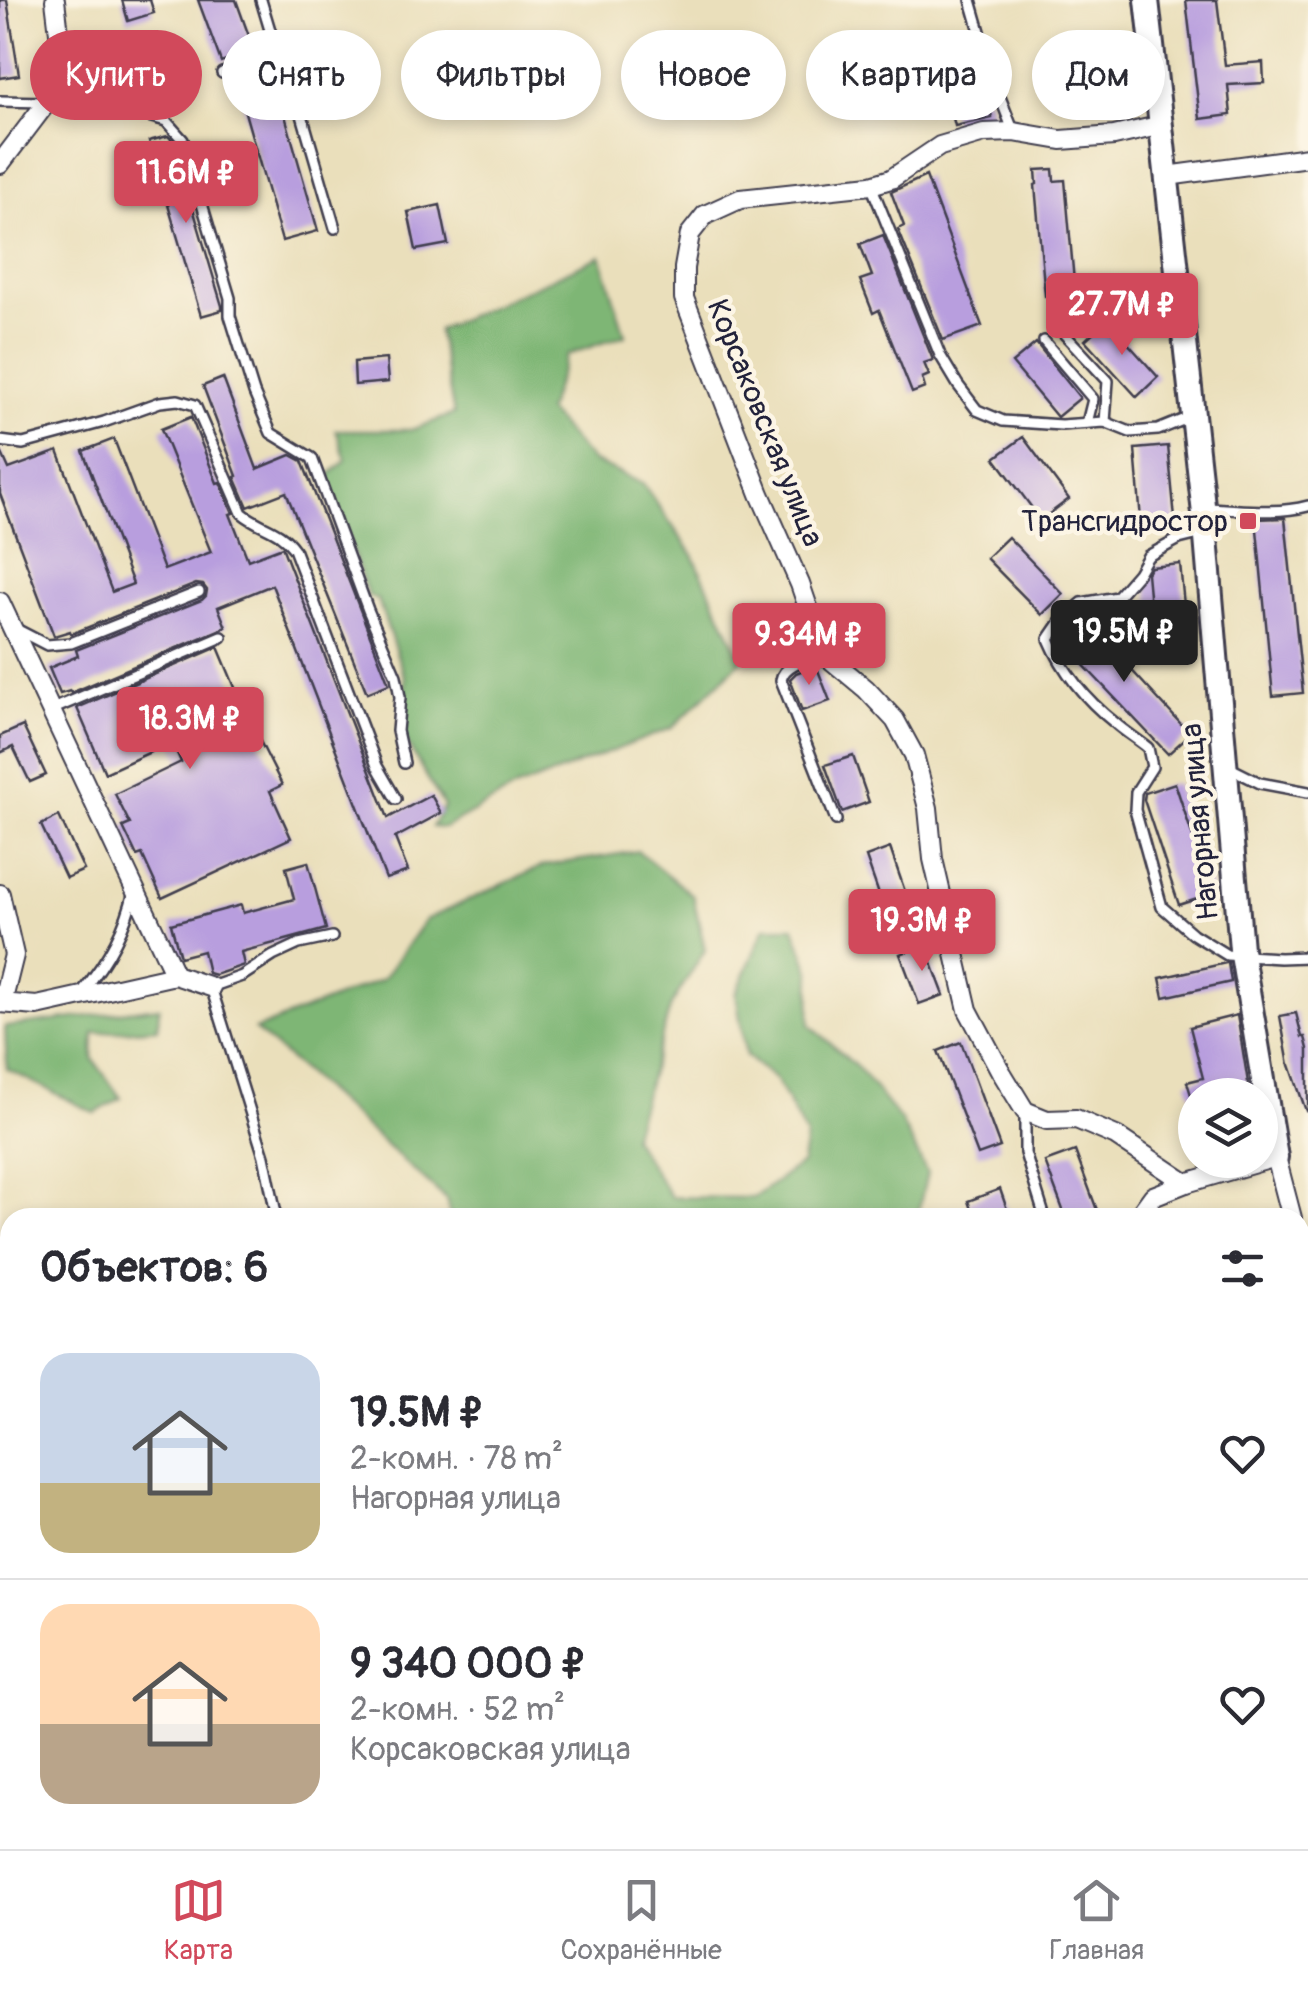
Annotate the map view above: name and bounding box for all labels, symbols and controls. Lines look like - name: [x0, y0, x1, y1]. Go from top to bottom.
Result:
- chip: Купить: [30, 30, 202, 120]
- chip: Снять: [222, 30, 381, 120]
- chip: Фильтры: [401, 30, 601, 120]
- chip: Новое: [621, 30, 786, 120]
- chip: Квартира: [806, 30, 1012, 120]
- chip: Дом: [1032, 30, 1165, 120]
- pin: 11.6M ₽: [94, 141, 278, 226]
- text: 11.6M ₽: [136, 153, 236, 193]
- pin: 27.7M ₽: [1030, 273, 1214, 358]
- text: 27.7M ₽: [1068, 285, 1176, 325]
- street label: Корсаковская улица: [699, 294, 831, 552]
- place label: Трансгидростор: [1021, 503, 1228, 540]
- marker: Трансгидростор: [1237, 510, 1259, 532]
- pin: 19.5M ₽: [1032, 600, 1216, 685]
- pin: 9.34M ₽: [717, 603, 901, 688]
- text: 19.5M ₽: [1073, 612, 1175, 652]
- text: 9.34M ₽: [754, 615, 864, 655]
- pin: 18.3M ₽: [98, 687, 282, 772]
- text: 18.3M ₽: [139, 699, 241, 739]
- street label: Нагорная улица: [1173, 722, 1227, 922]
- pin: 19.3M ₽: [830, 889, 1014, 974]
- text: 19.3M ₽: [870, 901, 974, 941]
- map controls: [1178, 1078, 1278, 1178]
- button: layers: [1178, 1078, 1278, 1178]
- icon: filters: [1215, 1241, 1270, 1296]
- text: Объектов: 6: [40, 1242, 268, 1294]
- text: 19.5M ₽: [350, 1387, 485, 1439]
- icon: home: [120, 1393, 240, 1513]
- icon: heart: [1215, 1426, 1270, 1481]
- text: 2-комн. · 78 m²: [350, 1439, 563, 1479]
- text: Нагорная улица: [350, 1479, 561, 1519]
- text: 9 340 000 ₽: [350, 1638, 587, 1690]
- icon: home: [120, 1644, 240, 1764]
- icon: heart: [1215, 1677, 1270, 1732]
- text: 2-комн. · 52 m²: [350, 1690, 565, 1730]
- text: Корсаковская улица: [350, 1730, 631, 1770]
- tab: Карта: [164, 1873, 233, 1968]
- tab: Сохранённые: [560, 1873, 722, 1968]
- tab: Главная: [1049, 1873, 1144, 1968]

